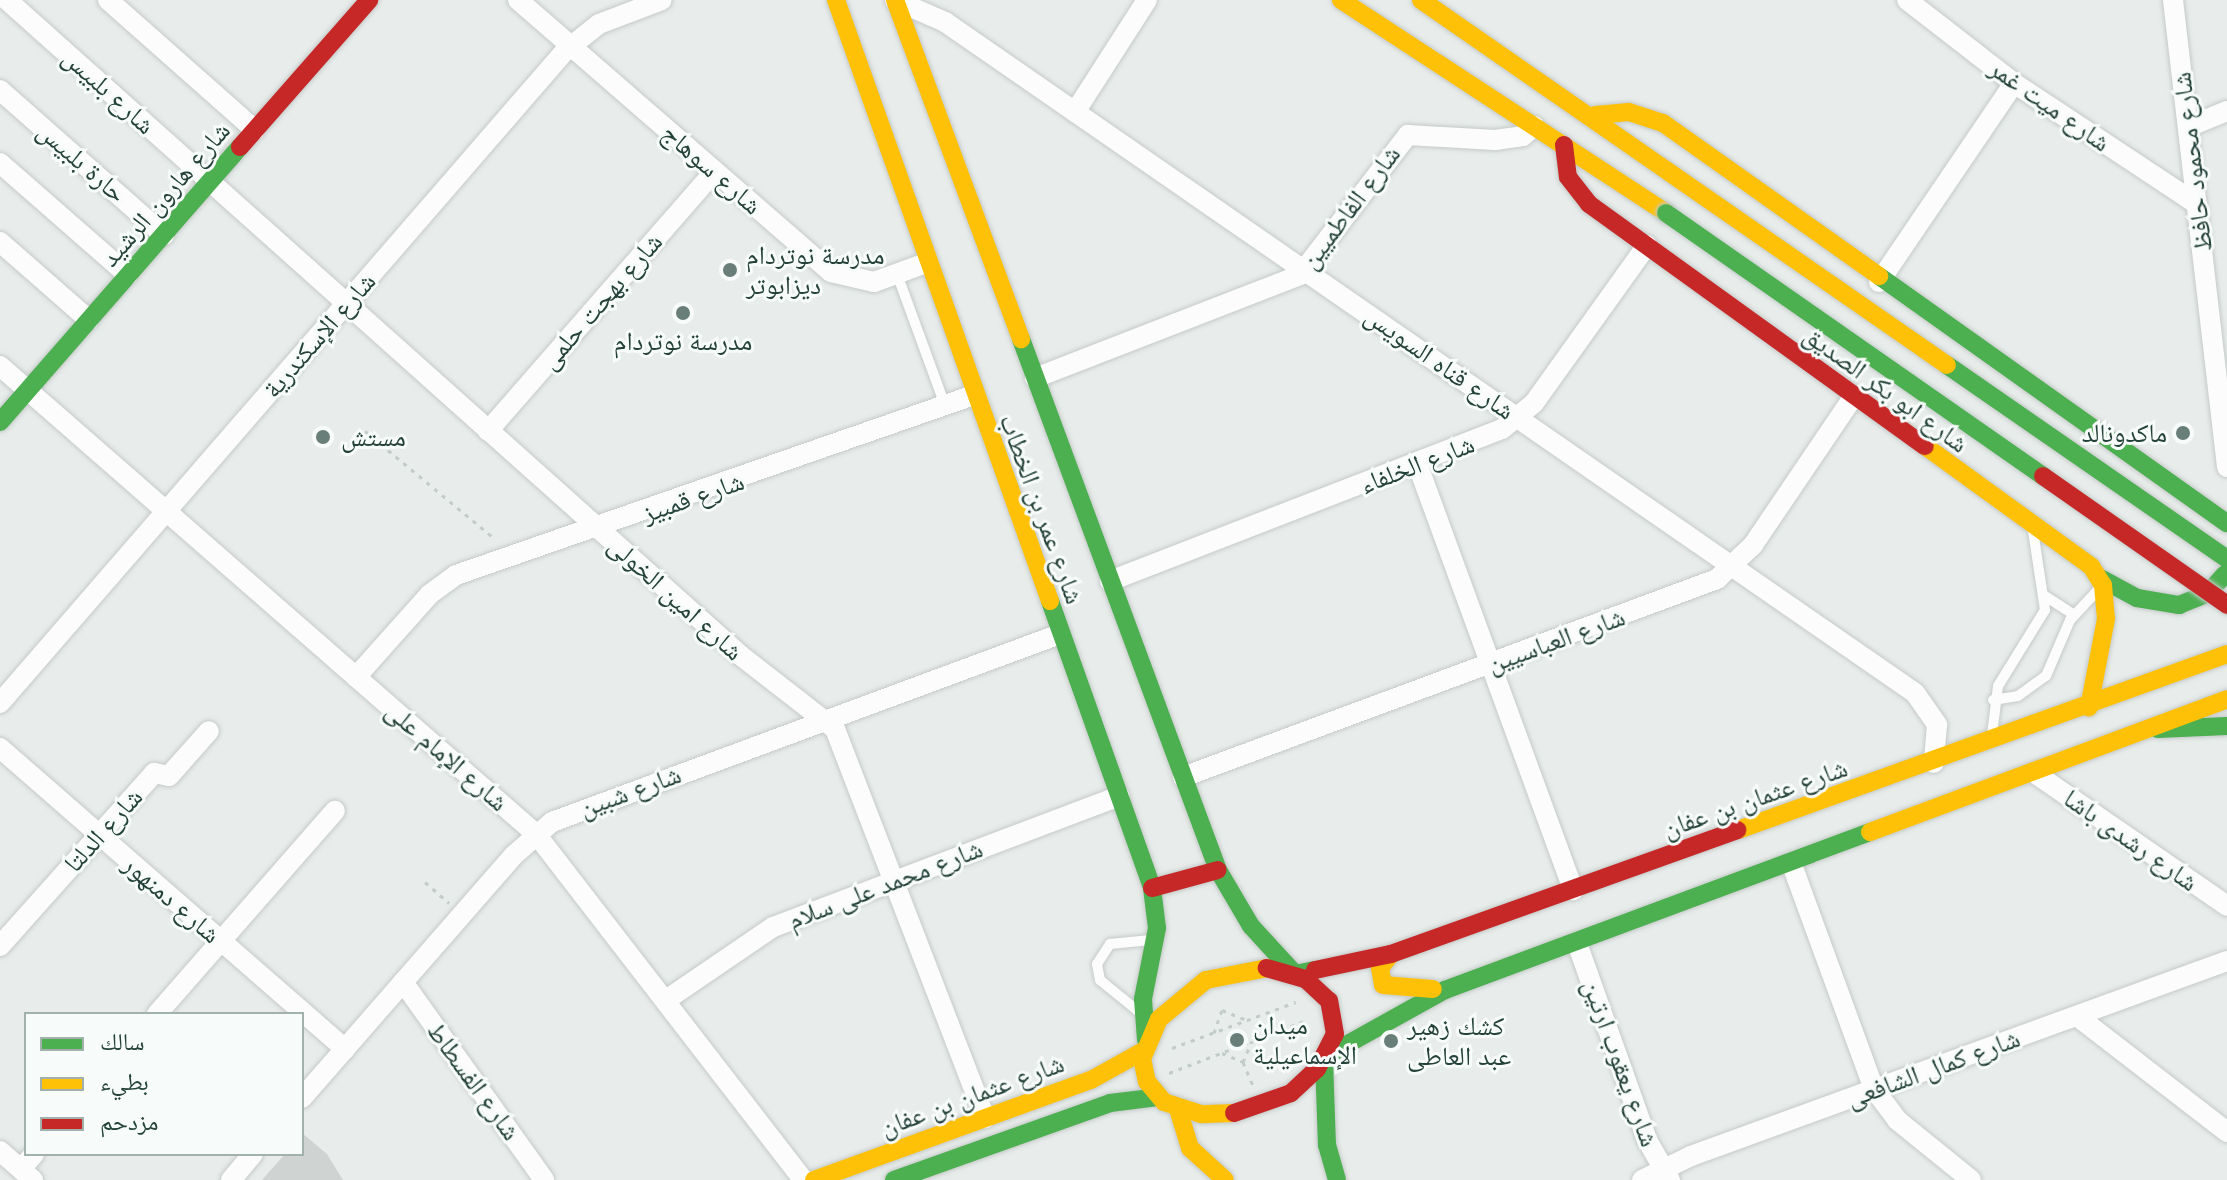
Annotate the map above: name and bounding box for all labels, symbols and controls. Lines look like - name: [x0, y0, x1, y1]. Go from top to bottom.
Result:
- street label: شارع بلبيس: [56, 41, 162, 141]
- street label: شارع ميت غمر: [1984, 52, 2116, 158]
- street label: شارع محمود حافظ: [2166, 70, 2218, 254]
- street label: حارة بلبيس: [31, 115, 133, 209]
- street label: شارع هارون الرشيد: [94, 115, 236, 273]
- street label: شارع سوهاج: [656, 117, 768, 221]
- street label: شارع الفاطميين: [1293, 139, 1407, 275]
- street label: شارع بهجت حلمى: [533, 226, 669, 376]
- place label: مدرسة نوتردام ديزابوتر: [746, 239, 885, 300]
- marker: مدرسة نوتردام ديزابوتر: [721, 261, 739, 279]
- street label: شارع الإسكندرية: [256, 266, 382, 404]
- street label: شارع قناه السويس: [1359, 300, 1521, 426]
- marker: مدرسة نوتردام: [674, 304, 692, 322]
- street label: شارع ابو بكر الصديق: [1798, 319, 1974, 459]
- place label: مدرسة نوتردام: [614, 325, 752, 357]
- street label: شارع عمر بن الخطاب: [993, 410, 1091, 608]
- place label: ماكدونالد: [2082, 417, 2167, 449]
- place label: مستش: [341, 421, 406, 453]
- marker: ماكدونالد: [2174, 424, 2192, 442]
- marker: مستش: [312, 426, 334, 448]
- street label: شارع الخلفاء: [1355, 428, 1479, 500]
- street label: شارع قمبيز: [638, 465, 748, 529]
- street label: شارع امين الخولى: [602, 529, 750, 667]
- street label: شارع العباسيين: [1483, 601, 1629, 679]
- street label: شارع الإمام على: [379, 694, 515, 818]
- street label: شارع عثمان بن عفان: [1659, 752, 1851, 844]
- street label: شارع شبين: [575, 758, 685, 824]
- street label: شارع الدلتا: [57, 782, 149, 878]
- street label: شارع رشدى باشا: [2058, 782, 2204, 898]
- street label: شارع محمد على سلام: [783, 833, 987, 935]
- street label: شارع دمنهور: [117, 848, 227, 950]
- street label: شارع يعقوب ارتين: [1576, 975, 1666, 1151]
- place label: ميدان الإسماعيلية: [1253, 1009, 1357, 1070]
- place label: كشك زهير عبد العاطى: [1407, 1010, 1511, 1072]
- legend: [24, 1012, 304, 1156]
- street label: شارع الفسطاط: [421, 1016, 527, 1146]
- street label: شارع كمال الشافعى: [1842, 1022, 2024, 1114]
- text: سالك: [100, 1026, 145, 1056]
- marker: ميدان الإسماعيلية: [1228, 1031, 1246, 1049]
- marker: كشك زهير عبد العاطى: [1382, 1032, 1400, 1050]
- street label: شارع عثمان بن عفان: [876, 1047, 1068, 1143]
- text: بطيء: [100, 1066, 149, 1096]
- text: مزدحم: [100, 1106, 159, 1136]

